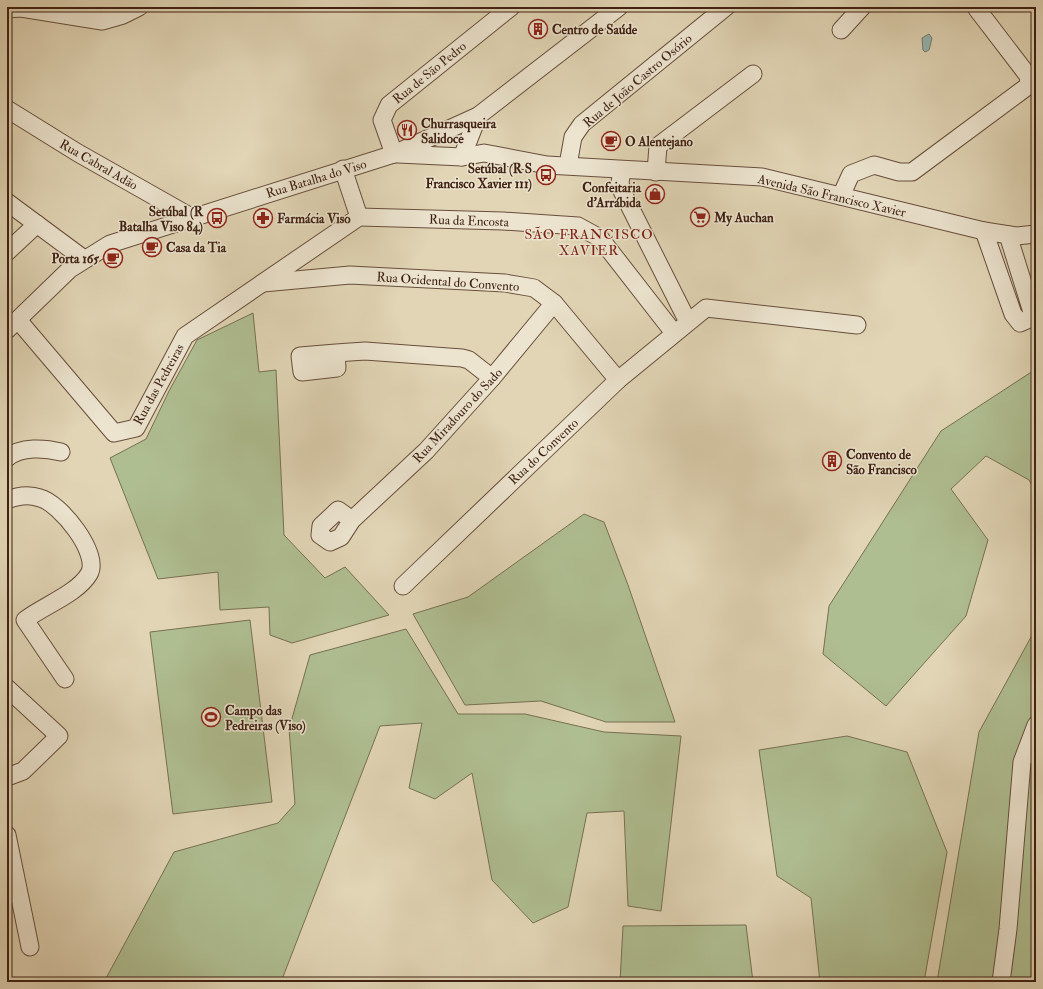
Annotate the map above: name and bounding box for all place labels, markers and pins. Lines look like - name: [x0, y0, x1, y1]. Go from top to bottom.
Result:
- building icon: Centro de Saúde: [527, 18, 549, 40]
- place label: Centro de Saúde: [552, 22, 638, 38]
- place label: Churrasqueira Salidoce: [421, 116, 497, 147]
- restaurant icon: Churrasqueira Salidoce: [396, 119, 418, 141]
- cafe icon: O Alentejano: [600, 130, 622, 152]
- place label: O Alentejano: [625, 134, 694, 150]
- place label: Setúbal (R S Francisco Xavier 111): [425, 161, 532, 192]
- bus stop icon: Setúbal (R S Francisco Xavier 111): [535, 164, 557, 186]
- place label: Confeitaria d'Arrábida: [582, 180, 642, 211]
- shop icon: Confeitaria d'Arrábida: [644, 183, 666, 205]
- place label: Setúbal (R Batalha Viso 84): [119, 204, 204, 235]
- supermarket icon: My Auchan: [689, 206, 711, 228]
- bus stop icon: Setúbal (R Batalha Viso 84): [206, 207, 228, 229]
- pharmacy icon: Farmácia Viso: [252, 207, 274, 229]
- place label: My Auchan: [713, 210, 774, 227]
- place label: Farmácia Viso: [277, 211, 351, 227]
- cafe icon: Casa da Tia: [141, 236, 163, 258]
- place label: Casa da Tia: [166, 240, 227, 256]
- cafe icon: Porta 165: [102, 247, 124, 269]
- place label: Porta 165: [52, 251, 99, 267]
- place label: Convento de São Francisco: [846, 447, 918, 478]
- building icon: Convento de São Francisco: [821, 450, 843, 472]
- place label: Campo das Pedreiras (Viso): [225, 703, 306, 734]
- sports icon: Campo das Pedreiras (Viso): [200, 706, 222, 728]

